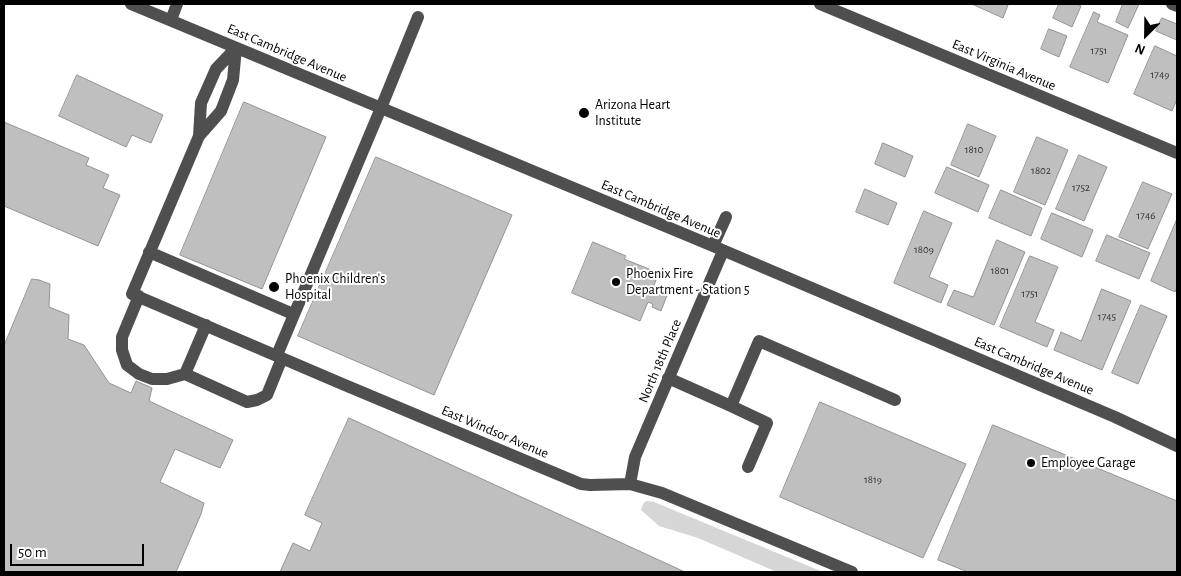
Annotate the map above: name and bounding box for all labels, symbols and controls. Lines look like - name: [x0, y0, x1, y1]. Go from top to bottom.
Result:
- north arrow: [1121, 10, 1171, 60]
- street label: East Cambridge Avenue: [225, 20, 349, 86]
- street label: East Virginia Avenue: [950, 36, 1058, 94]
- text: N: [1133, 40, 1147, 57]
- house number: 1751: [1091, 44, 1107, 58]
- house number: 1749: [1151, 68, 1169, 82]
- place label: Arizona Heart Institute: [595, 97, 670, 130]
- marker: Arizona Heart Institute: [577, 106, 591, 120]
- house number: 1810: [965, 143, 983, 157]
- house number: 1802: [1031, 164, 1051, 178]
- street label: East Cambridge Avenue: [599, 176, 723, 242]
- house number: 1752: [1072, 181, 1090, 195]
- house number: 1746: [1137, 209, 1155, 223]
- house number: 1809: [914, 243, 934, 257]
- house number: 1801: [991, 264, 1009, 278]
- place label: Phoenix Fire Department - Station 5: [626, 266, 750, 298]
- place label: Phoenix Children's Hospital: [285, 271, 385, 304]
- marker: Phoenix Fire Department - Station 5: [610, 276, 622, 288]
- marker: Phoenix Children's Hospital: [267, 280, 281, 294]
- house number: 1751: [1022, 287, 1038, 301]
- house number: 1745: [1098, 310, 1116, 324]
- street label: North 18th Place: [635, 317, 685, 405]
- street label: East Cambridge Avenue: [972, 333, 1096, 399]
- street label: East Windsor Avenue: [439, 402, 551, 462]
- place label: Employee Garage: [1041, 455, 1136, 471]
- marker: Employee Garage: [1025, 457, 1037, 469]
- house number: 1819: [864, 473, 882, 487]
- scale bar: [12, 534, 146, 566]
- text: 50 m: [18, 545, 47, 560]

